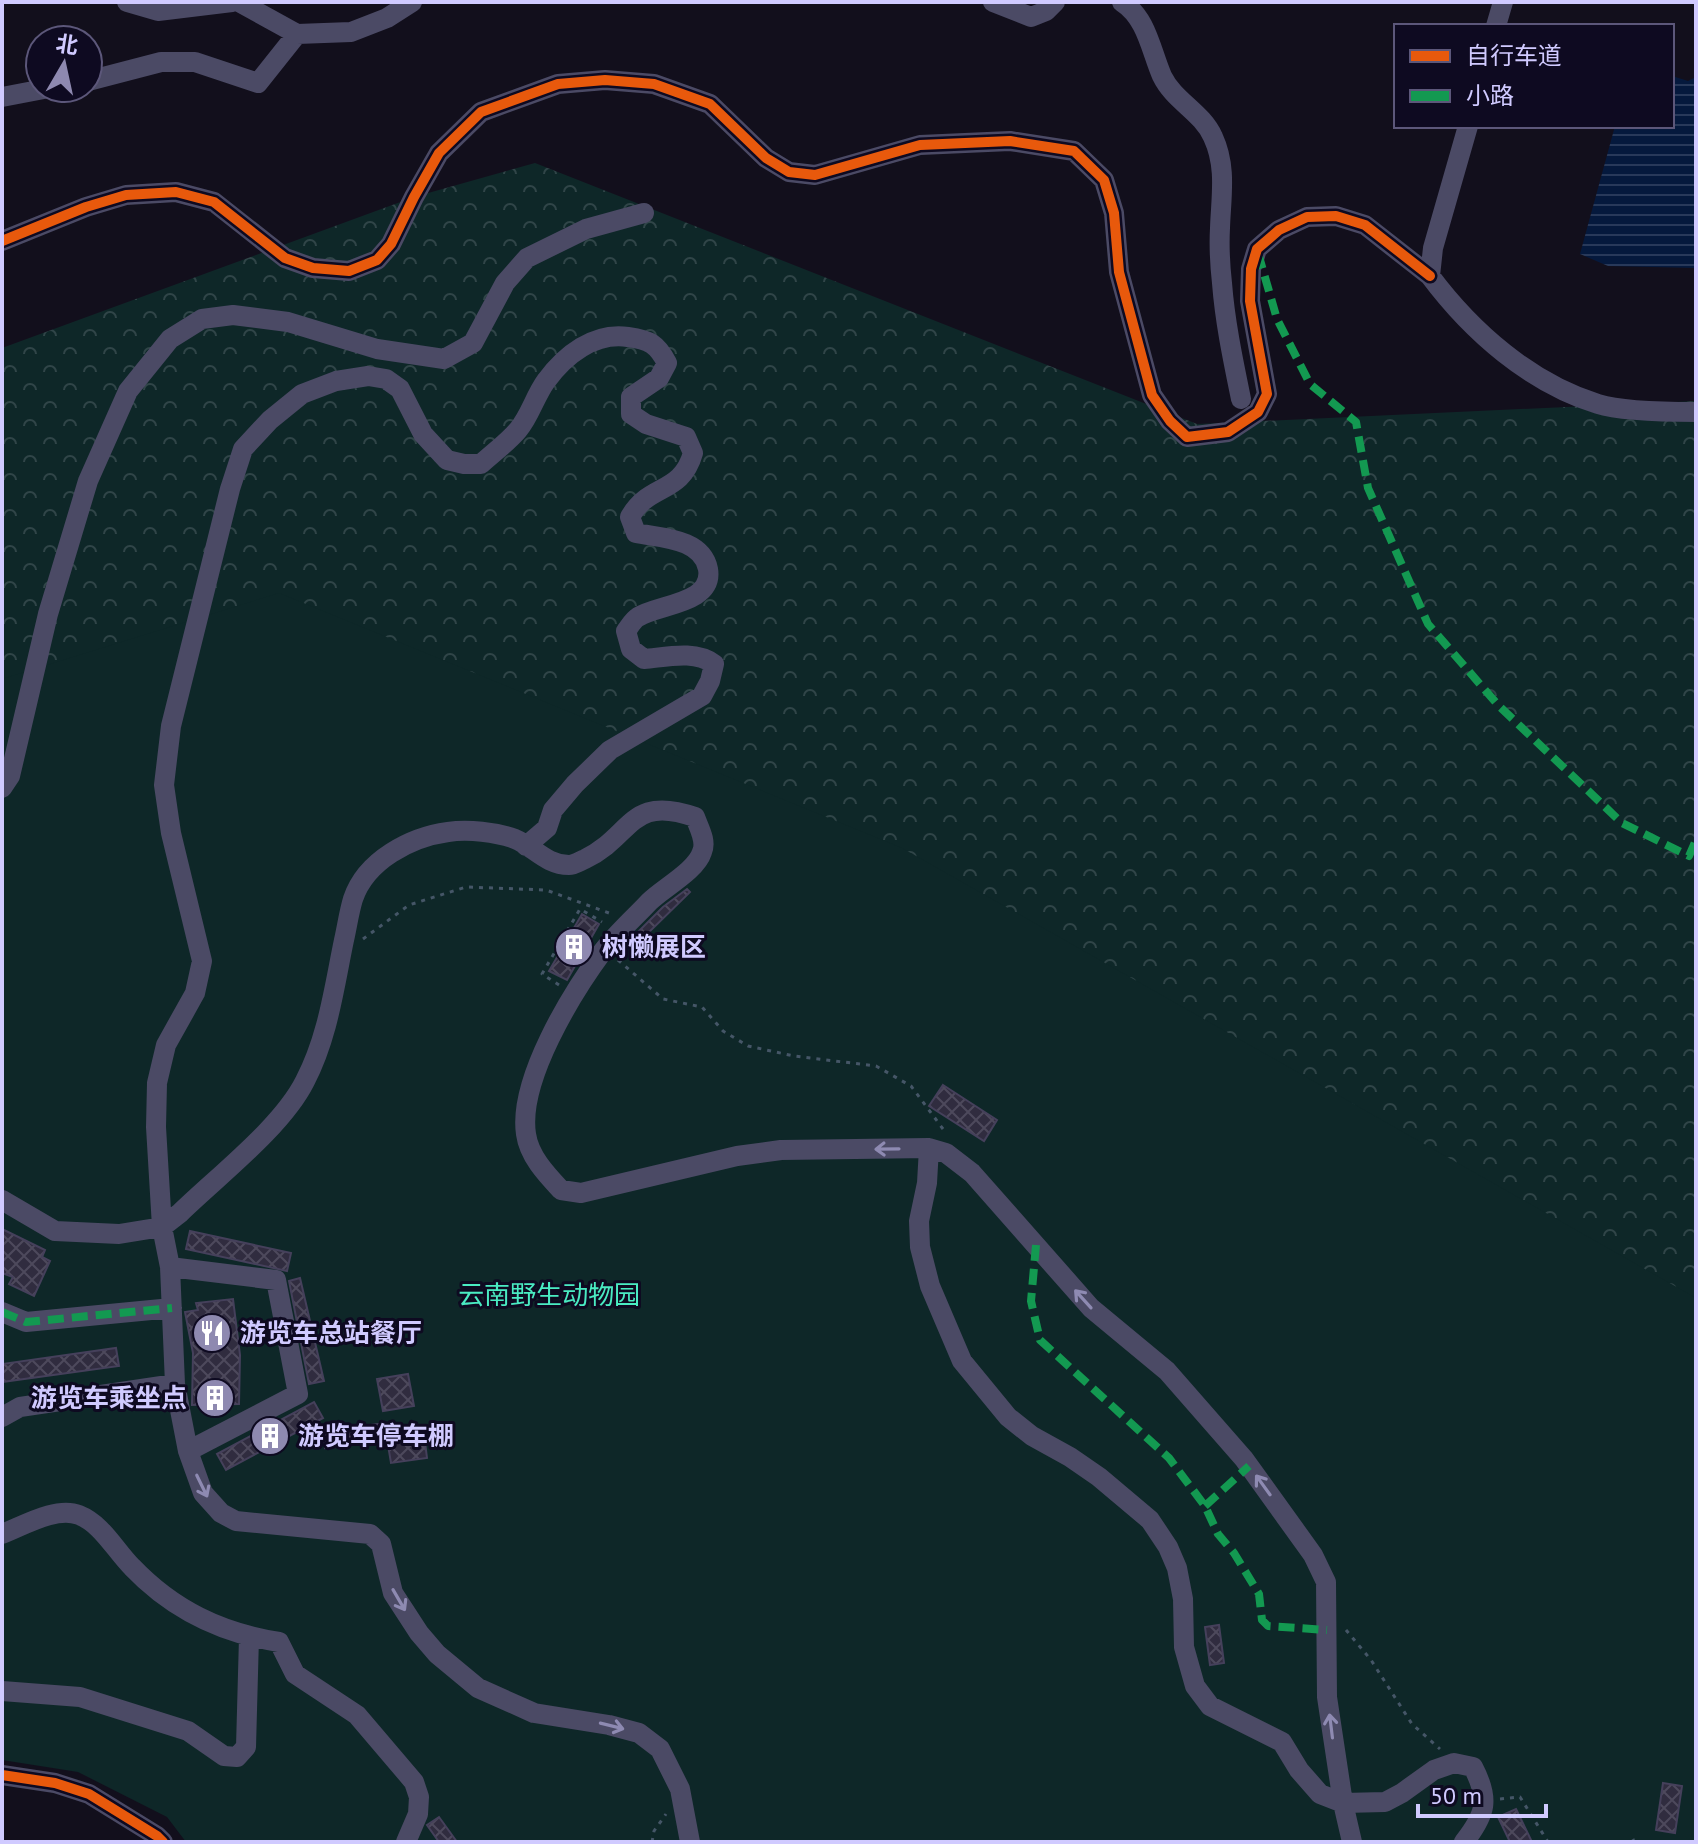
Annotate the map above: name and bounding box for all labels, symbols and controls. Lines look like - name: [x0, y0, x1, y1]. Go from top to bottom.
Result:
- north arrow: [24, 24, 104, 104]
- legend: [1394, 24, 1674, 128]
- text: 北: [54, 29, 80, 60]
- text: 自行车道: [1466, 40, 1562, 71]
- text: 小路: [1466, 80, 1514, 111]
- building icon: 树懒展区: [553, 926, 595, 968]
- place label: 树懒展区: [602, 930, 706, 963]
- one-way arrow: [874, 1141, 901, 1157]
- park label: 云南野生动物园: [458, 1278, 640, 1311]
- one-way arrow: [1074, 1289, 1092, 1309]
- restaurant icon: 游览车总站餐厅: [191, 1312, 233, 1354]
- place label: 游览车总站餐厅: [240, 1316, 422, 1349]
- building icon: 游览车乘坐点: [194, 1377, 236, 1419]
- place label: 游览车乘坐点: [31, 1381, 187, 1414]
- building icon: 游览车停车棚: [249, 1415, 291, 1457]
- place label: 游览车停车棚: [298, 1419, 454, 1452]
- one-way arrow: [195, 1474, 210, 1498]
- one-way arrow: [1255, 1475, 1271, 1497]
- one-way arrow: [392, 1588, 407, 1612]
- one-way arrow: [1323, 1713, 1338, 1739]
- one-way arrow: [599, 1720, 624, 1735]
- scale bar: [1418, 1768, 1546, 1818]
- text: 50 m: [1430, 1780, 1482, 1811]

